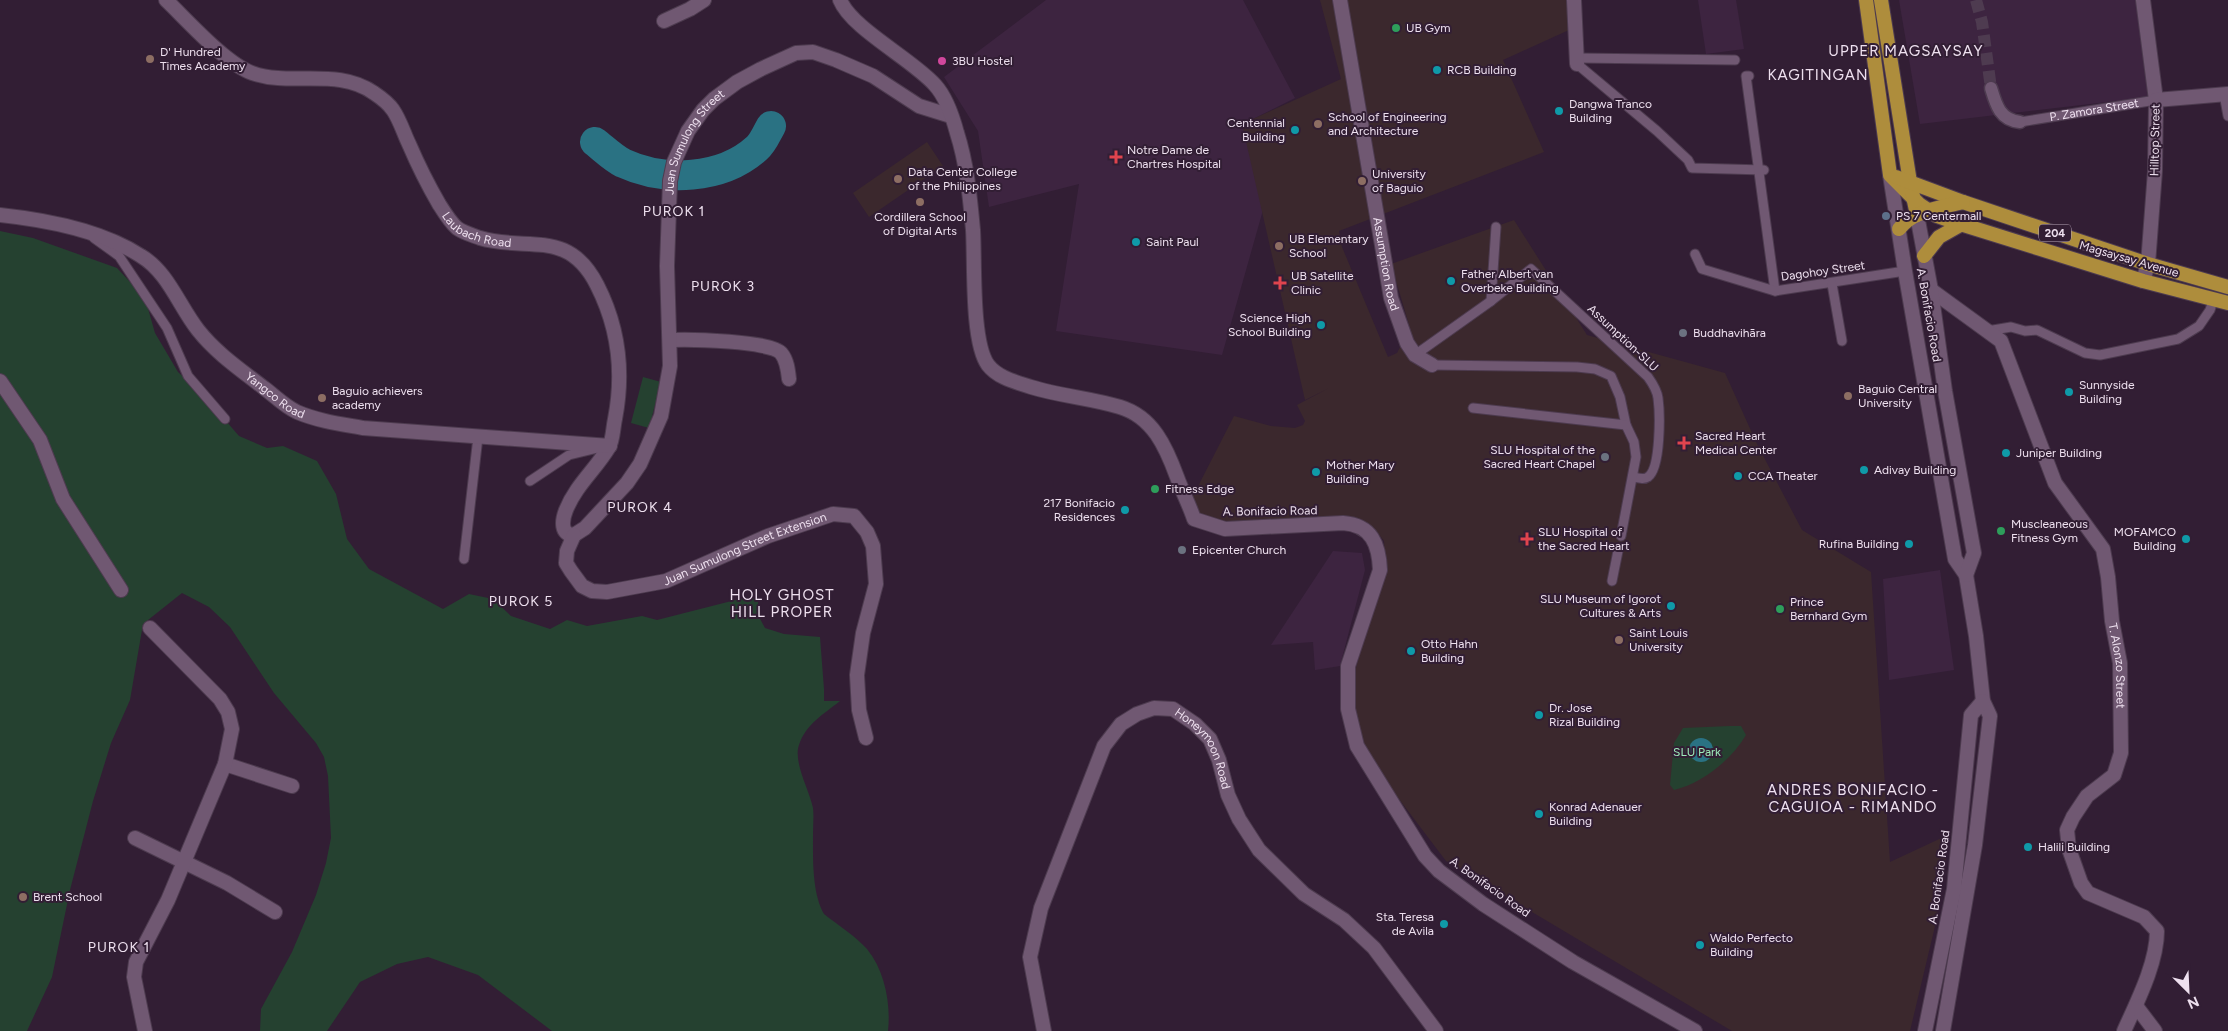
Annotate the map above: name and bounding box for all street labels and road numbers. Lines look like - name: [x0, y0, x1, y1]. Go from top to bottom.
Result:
- street label: Juan Sumulong Street: [663, 86, 727, 195]
- street label: P. Zamora Street: [2048, 96, 2140, 124]
- street label: Hilltop Street: [2147, 103, 2163, 176]
- street label: Laubach Road: [439, 209, 512, 250]
- street label: Assumption Road: [1370, 216, 1402, 313]
- road number: 204: [2039, 224, 2071, 242]
- street label: Magsaysay Avenue: [2078, 238, 2181, 280]
- street label: Dagohoy Street: [1780, 258, 1866, 284]
- street label: A. Bonifacio Road: [1914, 267, 1944, 363]
- street label: Assumption-SLU: [1585, 302, 1661, 374]
- street label: Yangco Road: [243, 369, 307, 421]
- street label: A. Bonifacio Road: [1223, 503, 1317, 519]
- street label: Juan Sumulong Street Extension: [661, 510, 829, 588]
- street label: T. Alonzo Street: [2106, 622, 2128, 709]
- street label: Honeymoon Road: [1172, 705, 1233, 790]
- street label: A. Bonifacio Road: [1925, 829, 1953, 925]
- street label: A. Bonifacio Road: [1447, 854, 1533, 920]

